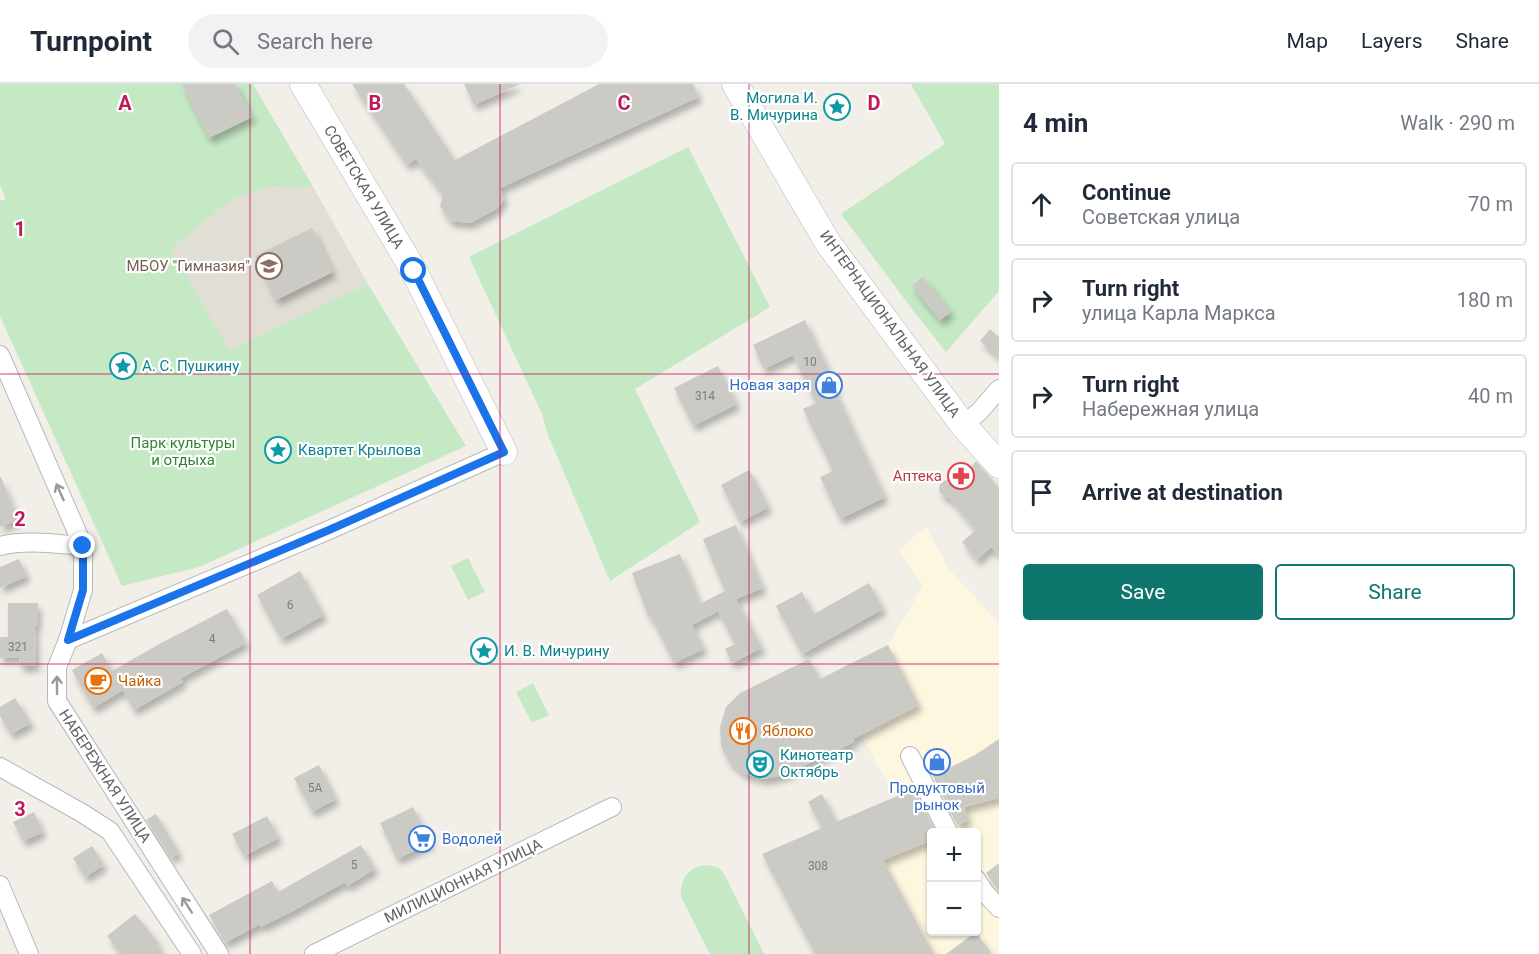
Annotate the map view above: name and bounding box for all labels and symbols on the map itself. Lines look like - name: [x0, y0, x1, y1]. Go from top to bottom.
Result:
- place label: Могила И. В. Мичурина: [730, 89, 818, 124]
- text: A: [118, 91, 132, 115]
- text: B: [369, 91, 381, 115]
- text: C: [617, 91, 631, 115]
- text: D: [868, 91, 881, 115]
- place icon: Могила И. В. Мичурина: [822, 92, 852, 122]
- street label: СОВЕТСКАЯ УЛИЦА: [320, 122, 408, 252]
- text: 1: [14, 217, 26, 241]
- street label: ИНТЕРНАЦИОНАЛЬНАЯ УЛИЦА: [816, 227, 964, 421]
- school or university icon: МБОУ "Гимназия": [254, 251, 284, 281]
- place label: МБОУ "Гимназия": [126, 257, 250, 275]
- route start: [400, 257, 426, 283]
- place icon: А. С. Пушкину: [108, 351, 138, 381]
- house number: 10: [803, 355, 817, 369]
- place label: А. С. Пушкину: [142, 357, 239, 375]
- shop icon: Новая заря: [814, 370, 844, 400]
- place label: Новая заря: [730, 376, 810, 394]
- house number: 314: [695, 389, 715, 403]
- park label: Парк культуры и отдыха: [131, 434, 235, 469]
- place icon: Квартет Крылова: [263, 435, 293, 465]
- place label: Квартет Крылова: [298, 441, 421, 459]
- pharmacy icon: Аптека: [946, 461, 976, 491]
- place label: Аптека: [893, 467, 942, 485]
- one-way arrow: [54, 484, 65, 502]
- text: 2: [14, 507, 26, 531]
- route end: [69, 532, 95, 558]
- house number: 6: [287, 598, 294, 612]
- house number: 4: [209, 632, 216, 646]
- place icon: И. В. Мичурину: [469, 636, 499, 666]
- house number: 321: [8, 640, 28, 654]
- place label: И. В. Мичурину: [504, 642, 609, 660]
- cafe icon: Чайка: [83, 666, 113, 696]
- place label: Чайка: [118, 672, 161, 690]
- one-way arrow: [51, 675, 63, 695]
- street label: НАБЕРЕЖНАЯ УЛИЦА: [55, 706, 155, 846]
- restaurant icon: Яблоко: [728, 716, 758, 746]
- place label: Яблоко: [762, 722, 814, 740]
- place label: Кинотеатр Октябрь: [780, 746, 853, 781]
- shop icon: Продуктовый рынок: [922, 747, 952, 777]
- theatre icon: Кинотеатр Октябрь: [745, 749, 775, 779]
- place label: Продуктовый рынок: [889, 779, 985, 814]
- house number: 5А: [308, 781, 322, 795]
- text: 3: [14, 797, 26, 821]
- supermarket icon: Водолей: [407, 824, 437, 854]
- place label: Водолей: [442, 830, 502, 848]
- street label: МИЛИЦИОННАЯ УЛИЦА: [381, 835, 545, 927]
- house number: 5: [351, 858, 358, 872]
- house number: 308: [808, 859, 828, 873]
- one-way arrow: [181, 897, 193, 914]

